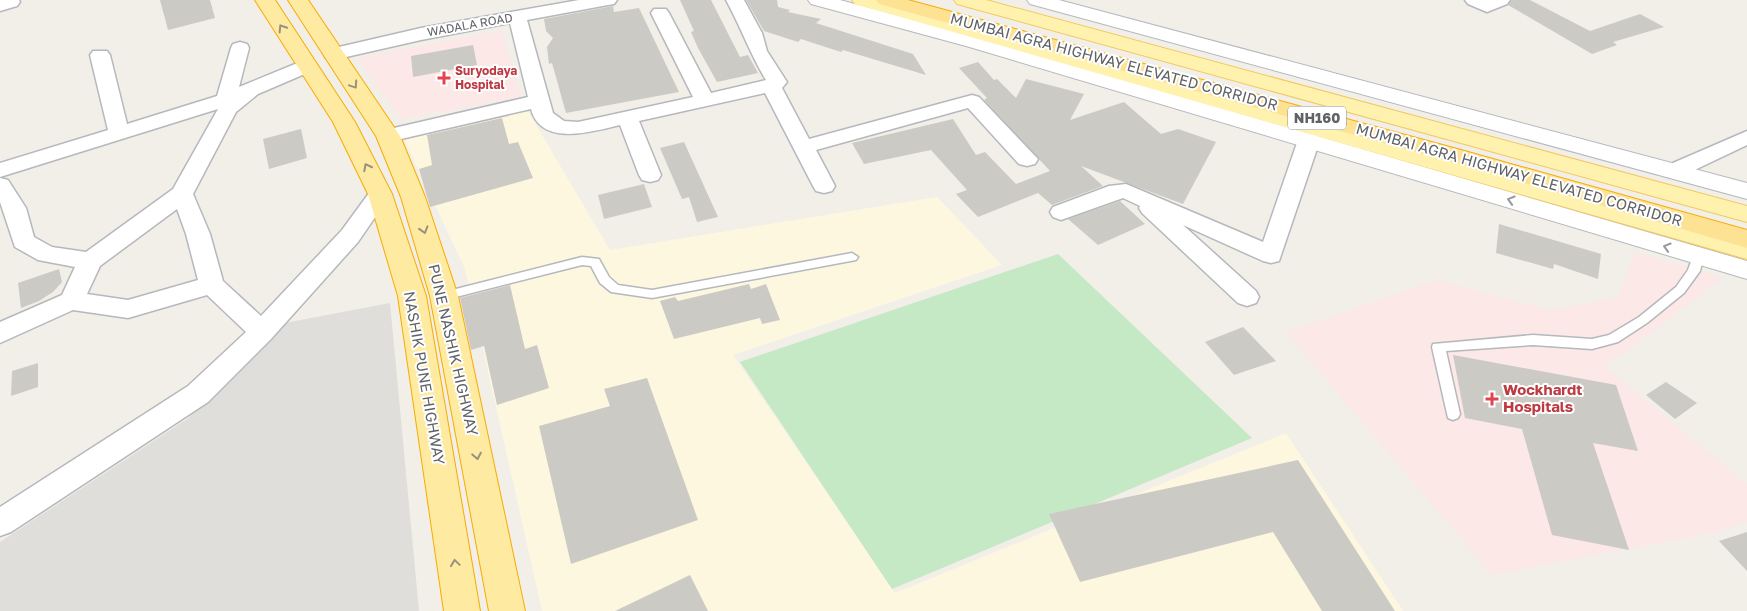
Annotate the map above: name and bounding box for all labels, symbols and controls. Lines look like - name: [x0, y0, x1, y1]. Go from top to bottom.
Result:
- street label: MUMBAI AGRA HIGHWAY ELEVATED CORRIDOR: [949, 9, 1280, 114]
- street label: WADALA ROAD: [426, 10, 514, 39]
- one-way arrow: [279, 24, 289, 33]
- place label: Suryodaya Hospital: [455, 63, 517, 92]
- marker: Suryodaya Hospital: [437, 71, 451, 85]
- one-way arrow: [347, 79, 357, 88]
- road number: NH160: [1288, 106, 1346, 130]
- street label: MUMBAI AGRA HIGHWAY ELEVATED CORRIDOR: [1354, 119, 1684, 229]
- one-way arrow: [362, 163, 373, 172]
- one-way arrow: [1507, 196, 1515, 206]
- one-way arrow: [418, 225, 428, 234]
- one-way arrow: [1663, 242, 1671, 252]
- street label: PUNE NASHIK HIGHWAY: [425, 262, 483, 438]
- street label: NASHIK PUNE HIGHWAY: [401, 290, 449, 466]
- place label: Wockhardt Hospitals: [1503, 380, 1582, 415]
- marker: Wockhardt Hospitals: [1485, 392, 1499, 406]
- one-way arrow: [471, 452, 482, 460]
- one-way arrow: [450, 558, 460, 567]

